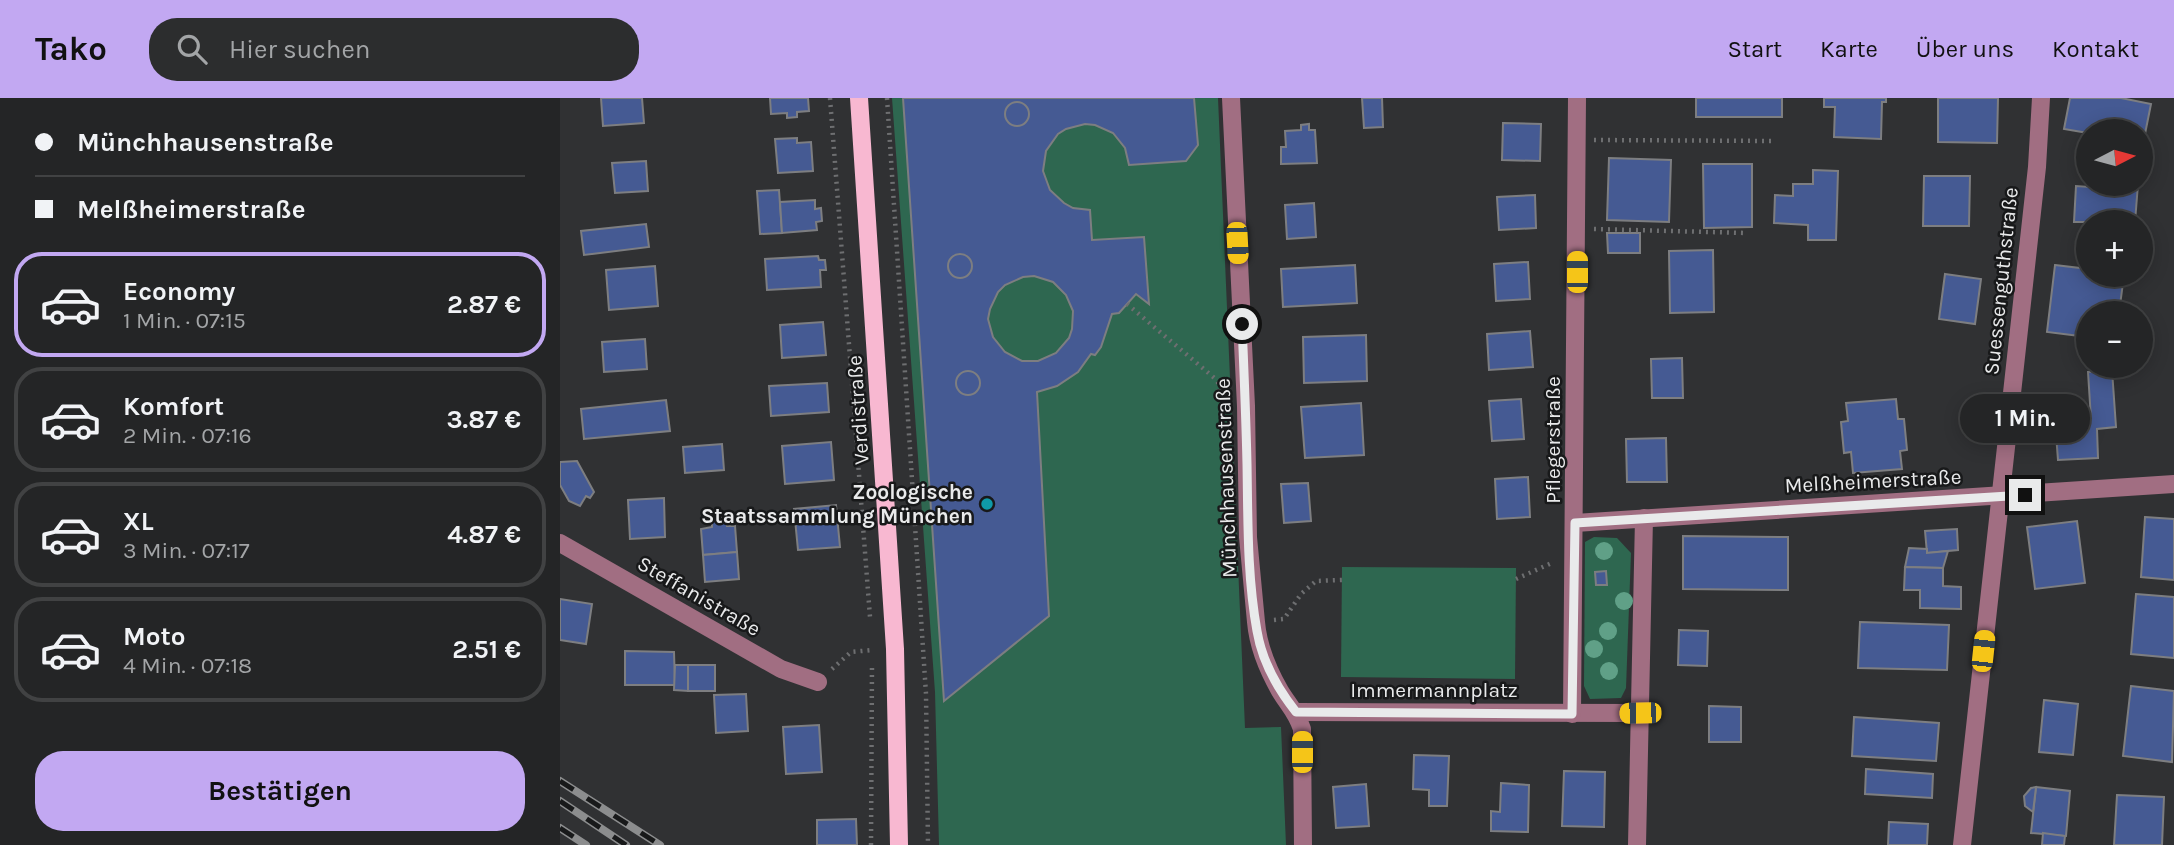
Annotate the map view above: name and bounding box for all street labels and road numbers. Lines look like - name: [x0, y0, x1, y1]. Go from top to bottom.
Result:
- street label: Suessenguthstraße: [1979, 186, 2023, 376]
- street label: Verdistraße: [842, 354, 874, 466]
- street label: Pflegerstraße: [1541, 376, 1565, 504]
- street label: Münchhausenstraße: [1211, 378, 1241, 578]
- street label: Melßheimerstraße: [1784, 464, 1962, 498]
- street label: Steffanistraße: [633, 551, 765, 641]
- street label: Immermannplatz: [1350, 678, 1518, 702]

